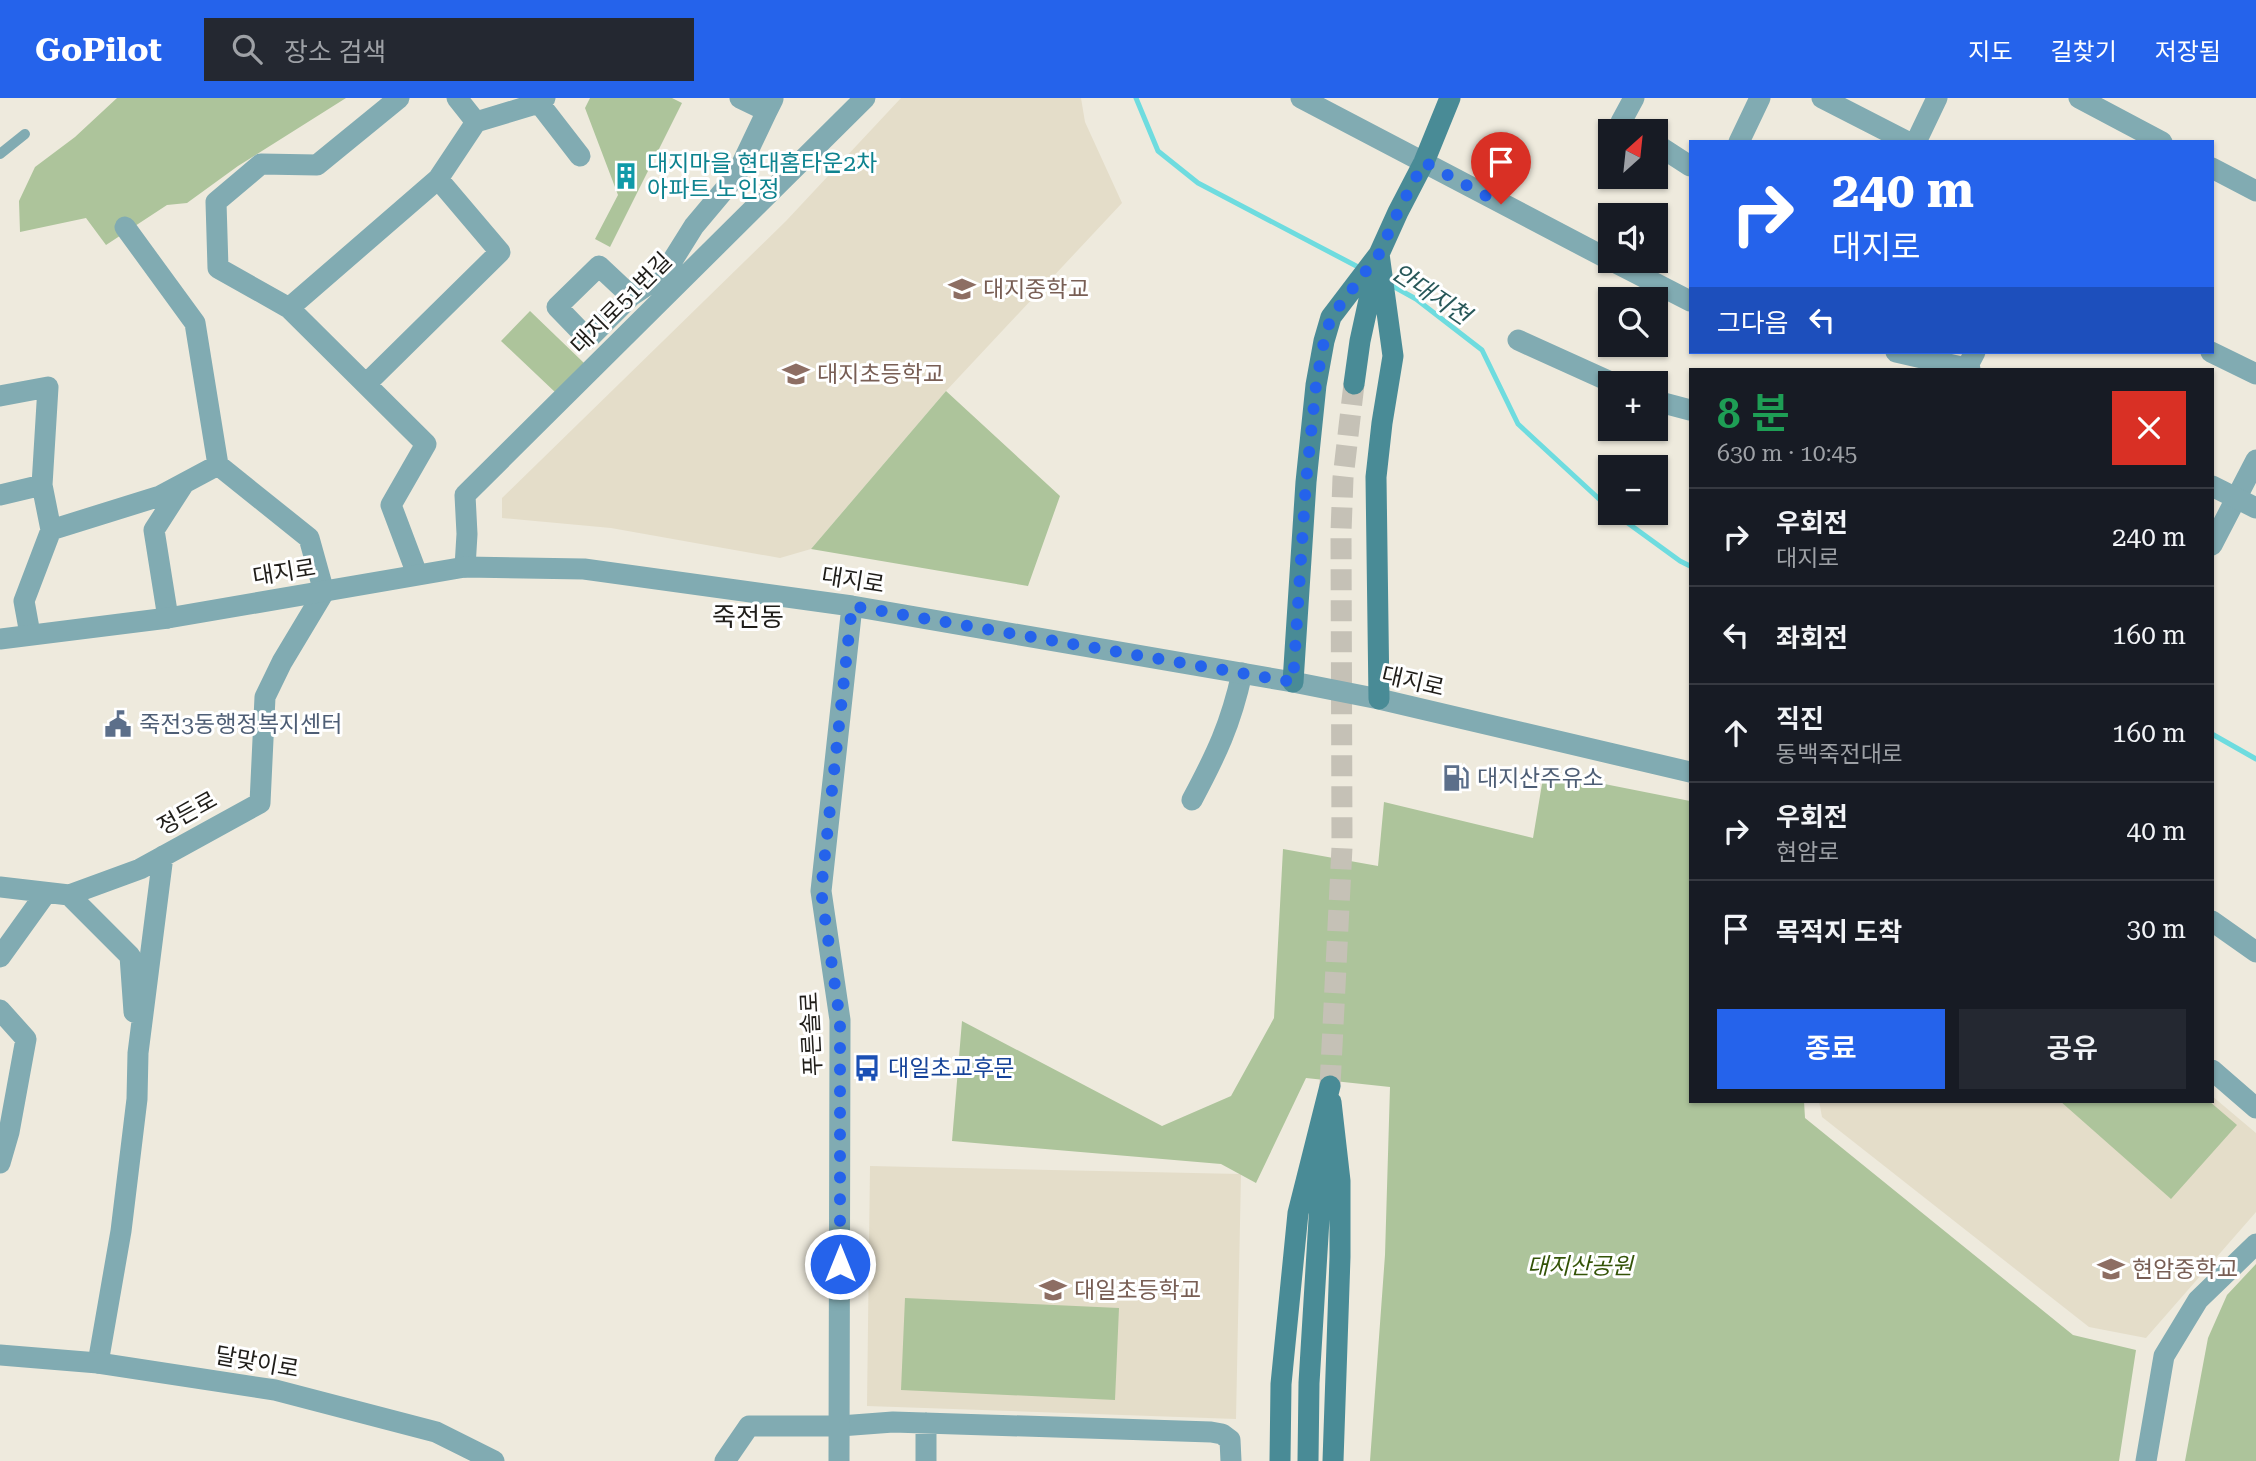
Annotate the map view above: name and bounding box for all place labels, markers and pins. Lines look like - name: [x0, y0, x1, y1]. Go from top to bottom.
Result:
- pin: [1471, 132, 1531, 204]
- place label: 대지마을 현대홈타운2차 아파트 노인정: [647, 150, 877, 203]
- building icon: 대지마을 현대홈타운2차 아파트 노인정: [611, 161, 641, 191]
- school or university icon: 대지중학교: [947, 274, 977, 304]
- place label: 대지중학교: [983, 276, 1089, 303]
- school or university icon: 대지초등학교: [781, 359, 811, 389]
- place label: 대지초등학교: [817, 361, 944, 388]
- public building icon: 죽전3동행정복지센터: [103, 709, 133, 739]
- place label: 죽전3동행정복지센터: [139, 711, 342, 738]
- fuel station icon: 대지산주유소: [1441, 763, 1471, 793]
- place label: 대지산주유소: [1477, 765, 1604, 792]
- bus stop icon: 대일초교후문: [852, 1053, 882, 1083]
- place label: 대일초교후문: [888, 1055, 1015, 1082]
- school or university icon: 현암중학교: [2096, 1254, 2126, 1284]
- place label: 현암중학교: [2132, 1256, 2238, 1283]
- school or university icon: 대일초등학교: [1038, 1275, 1068, 1305]
- place label: 대일초등학교: [1074, 1277, 1201, 1304]

